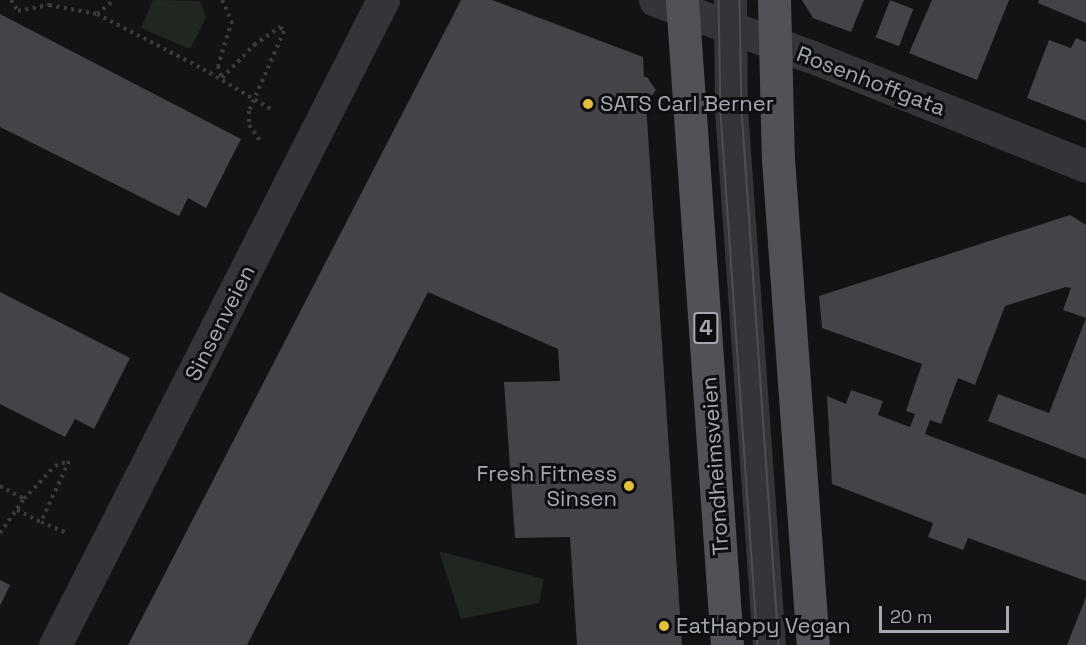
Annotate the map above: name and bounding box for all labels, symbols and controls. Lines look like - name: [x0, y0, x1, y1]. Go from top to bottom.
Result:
- street label: Rosenhoffgata: [793, 40, 949, 122]
- place label: SATS Carl Berner: [600, 91, 774, 117]
- marker: SATS Carl Berner: [581, 97, 595, 111]
- street label: Sinsenveien: [180, 261, 260, 385]
- road number: 4: [692, 310, 720, 346]
- street label: Trondheimsveien: [696, 376, 734, 556]
- place label: Fresh Fitness Sinsen: [476, 460, 617, 512]
- marker: Fresh Fitness Sinsen: [622, 479, 636, 493]
- scale bar: [882, 594, 1012, 632]
- text: 20 m: [890, 605, 933, 628]
- place label: EatHappy Vegan: [676, 613, 851, 639]
- marker: EatHappy Vegan: [657, 619, 671, 633]

